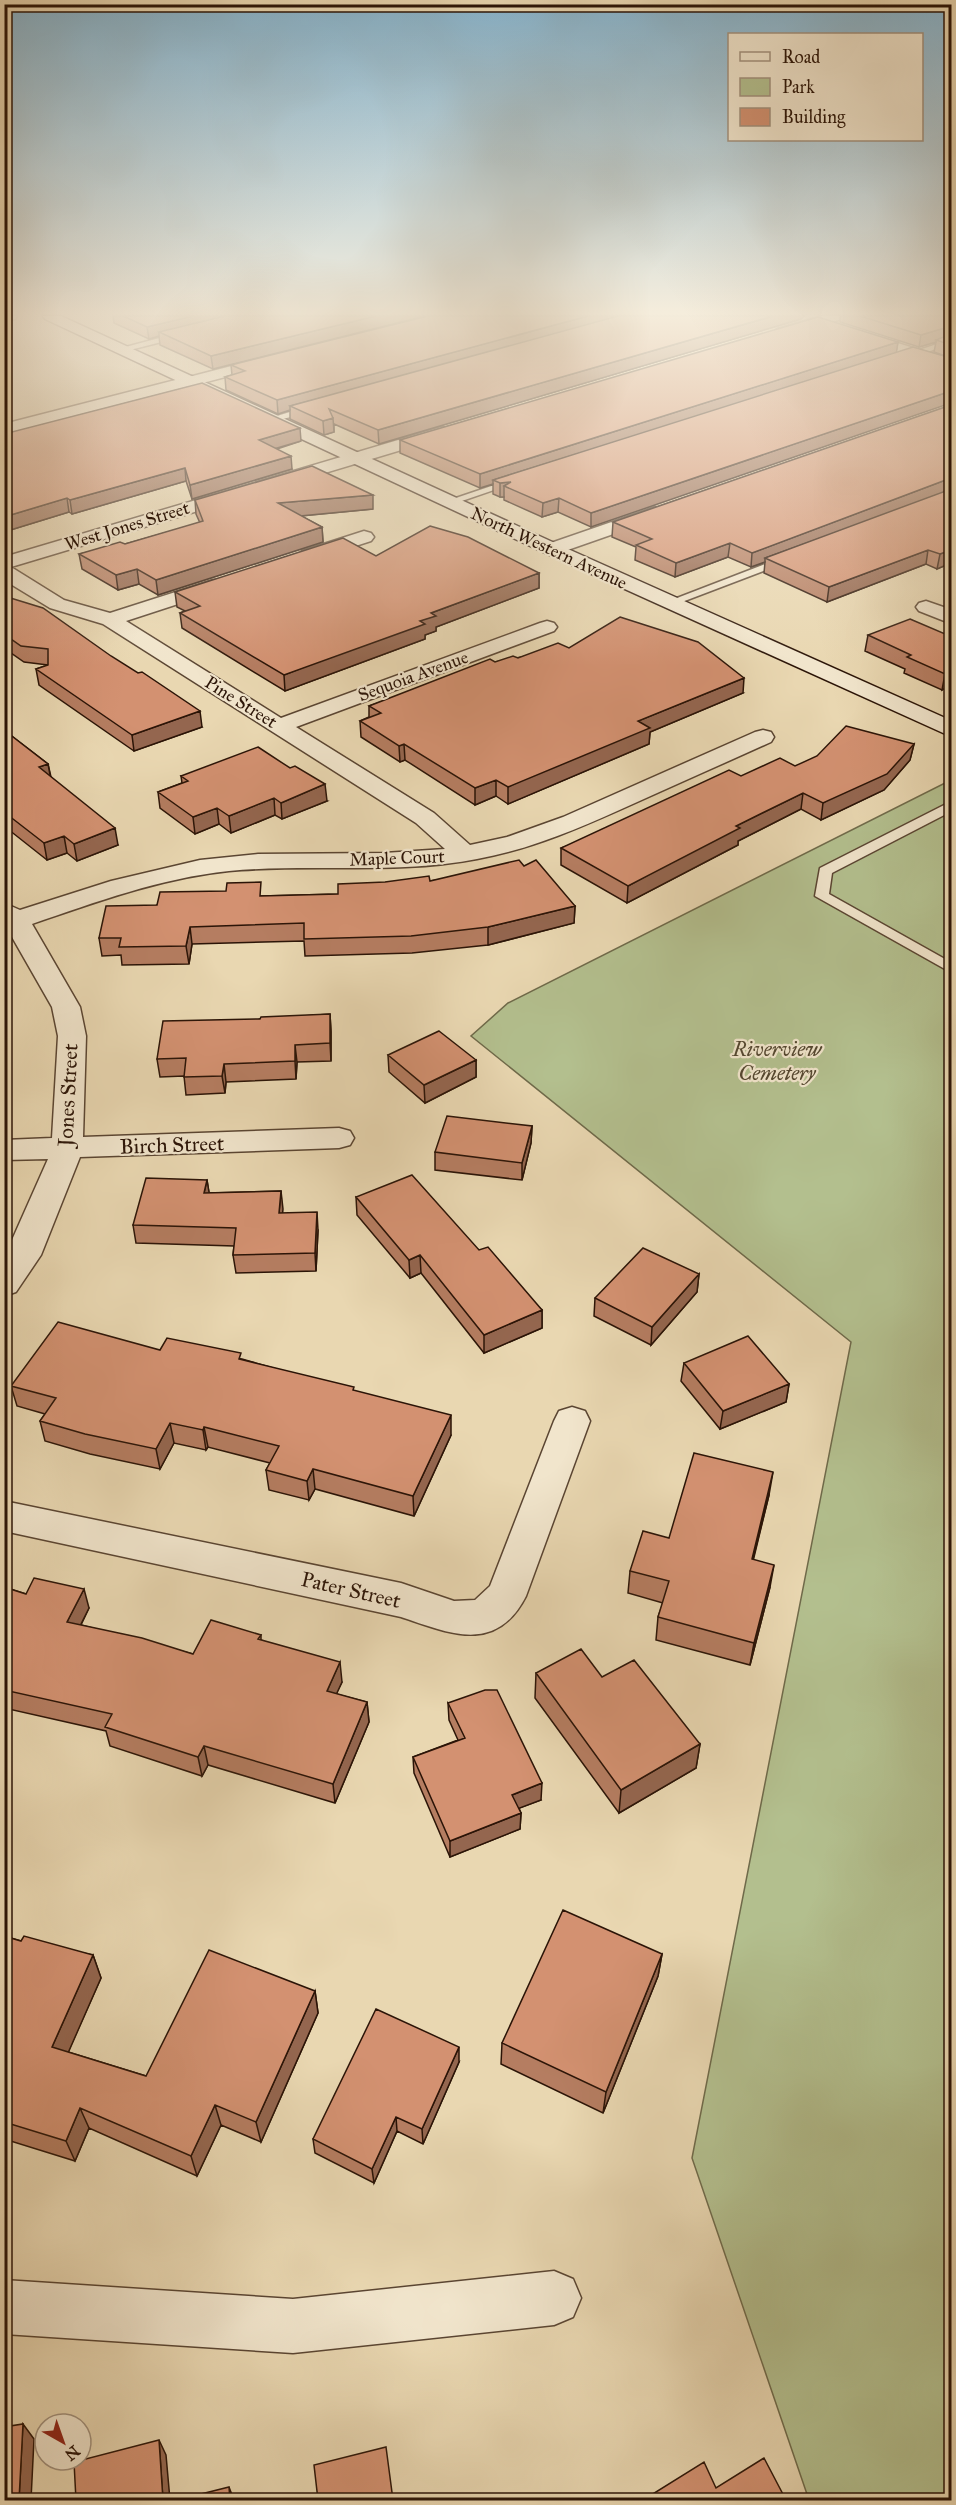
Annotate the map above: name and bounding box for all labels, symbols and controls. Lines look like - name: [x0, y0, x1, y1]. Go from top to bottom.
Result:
- legend: [728, 33, 923, 141]
- text: Road: [782, 46, 820, 68]
- text: Park: [782, 76, 815, 98]
- text: Building: [782, 106, 846, 129]
- street label: West Jones Street: [62, 496, 193, 556]
- street label: North Western Avenue: [467, 502, 631, 594]
- street label: Sequoia Avenue: [355, 646, 471, 707]
- street label: Pine Street: [201, 671, 282, 733]
- street label: Maple Court: [349, 845, 446, 871]
- park label: Riverview Cemetery: [732, 1036, 823, 1086]
- street label: Jones Street: [52, 1042, 84, 1149]
- street label: Birch Street: [119, 1130, 225, 1160]
- street label: Pater Street: [299, 1566, 404, 1614]
- north arrow: [33, 2412, 93, 2472]
- text: N: [61, 2441, 84, 2465]

